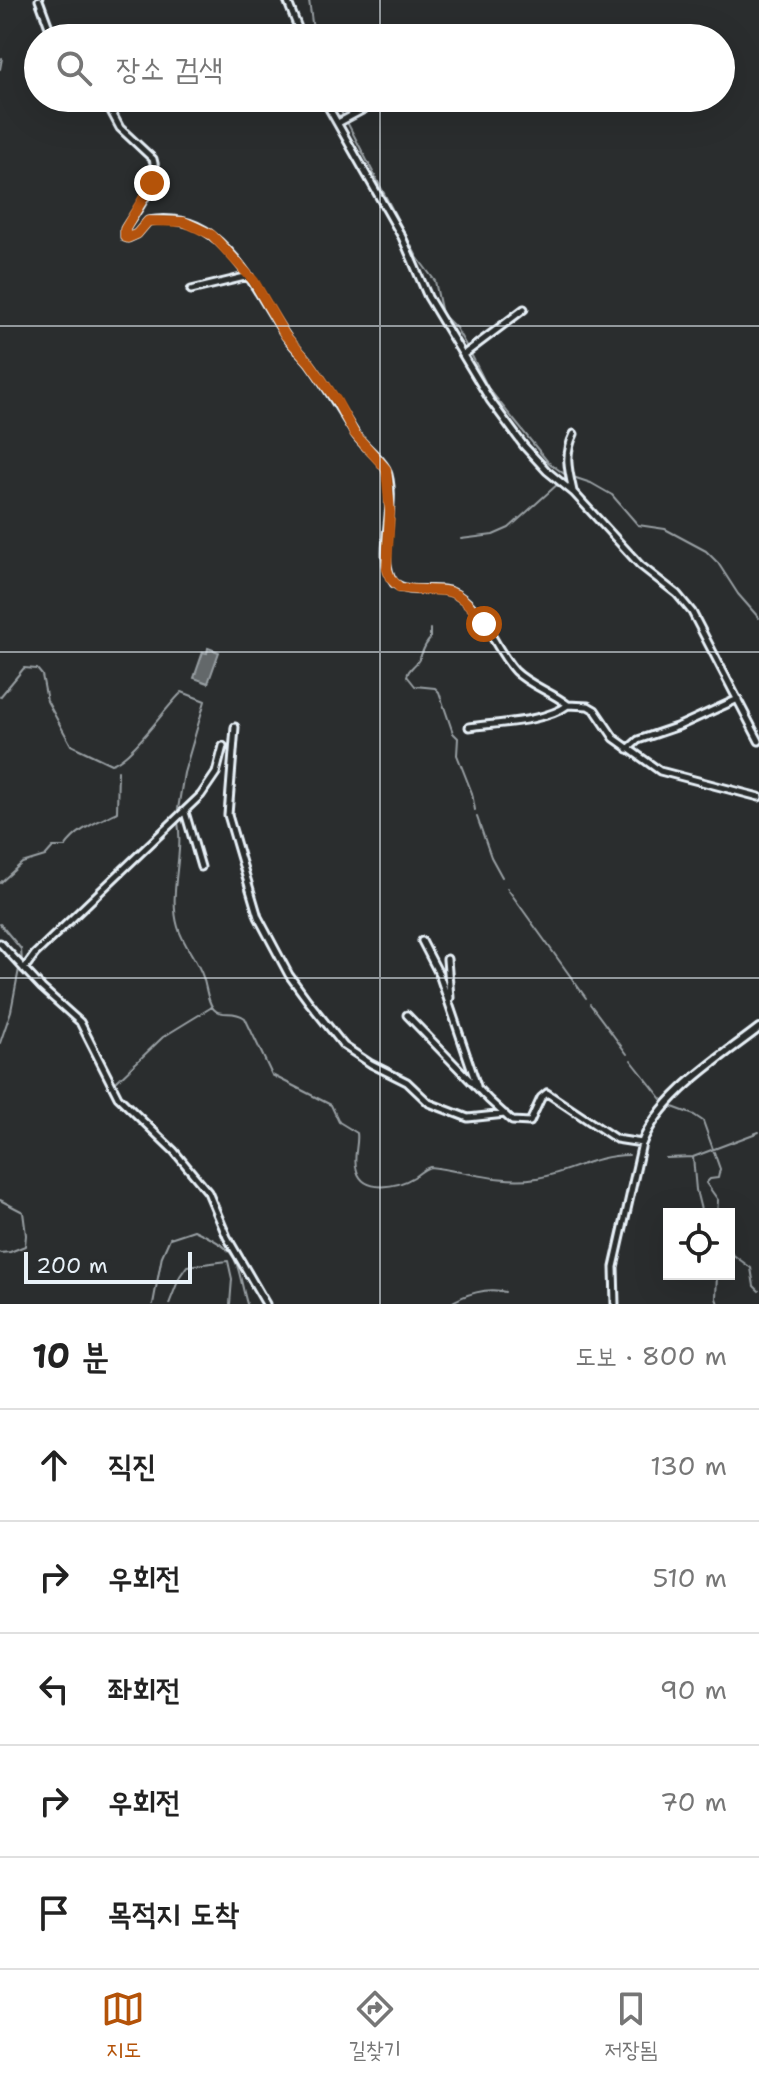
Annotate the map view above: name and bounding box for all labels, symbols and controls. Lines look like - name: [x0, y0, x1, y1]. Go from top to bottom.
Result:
- search box: [24, 24, 735, 112]
- icon: search: [52, 46, 96, 90]
- text: 장소 검색: [116, 48, 223, 89]
- route end: [134, 165, 170, 201]
- route start: [466, 606, 502, 642]
- map controls: [663, 1208, 735, 1280]
- button: locate: [663, 1208, 735, 1280]
- scale bar: [24, 1248, 192, 1284]
- text: 200 m: [36, 1251, 108, 1280]
- text: 10 분: [32, 1333, 109, 1379]
- text: 도보 · 800 m: [575, 1338, 727, 1373]
- icon: ahead: [32, 1443, 76, 1487]
- text: 직진: [108, 1445, 156, 1486]
- text: 130 m: [650, 1448, 727, 1483]
- icon: right: [32, 1555, 76, 1599]
- text: 우회전: [108, 1557, 180, 1598]
- text: 510 m: [653, 1560, 727, 1595]
- icon: left: [32, 1667, 76, 1711]
- text: 좌회전: [108, 1669, 180, 1710]
- text: 90 m: [660, 1672, 727, 1707]
- icon: right: [32, 1779, 76, 1823]
- text: 우회전: [108, 1781, 180, 1822]
- text: 70 m: [660, 1784, 727, 1819]
- icon: arrive: [32, 1891, 76, 1935]
- text: 목적지 도착: [108, 1893, 239, 1934]
- tab: 지도: [101, 1987, 145, 2064]
- tab: 길찾기: [348, 1987, 401, 2064]
- tab: 저장됨: [604, 1987, 658, 2064]

